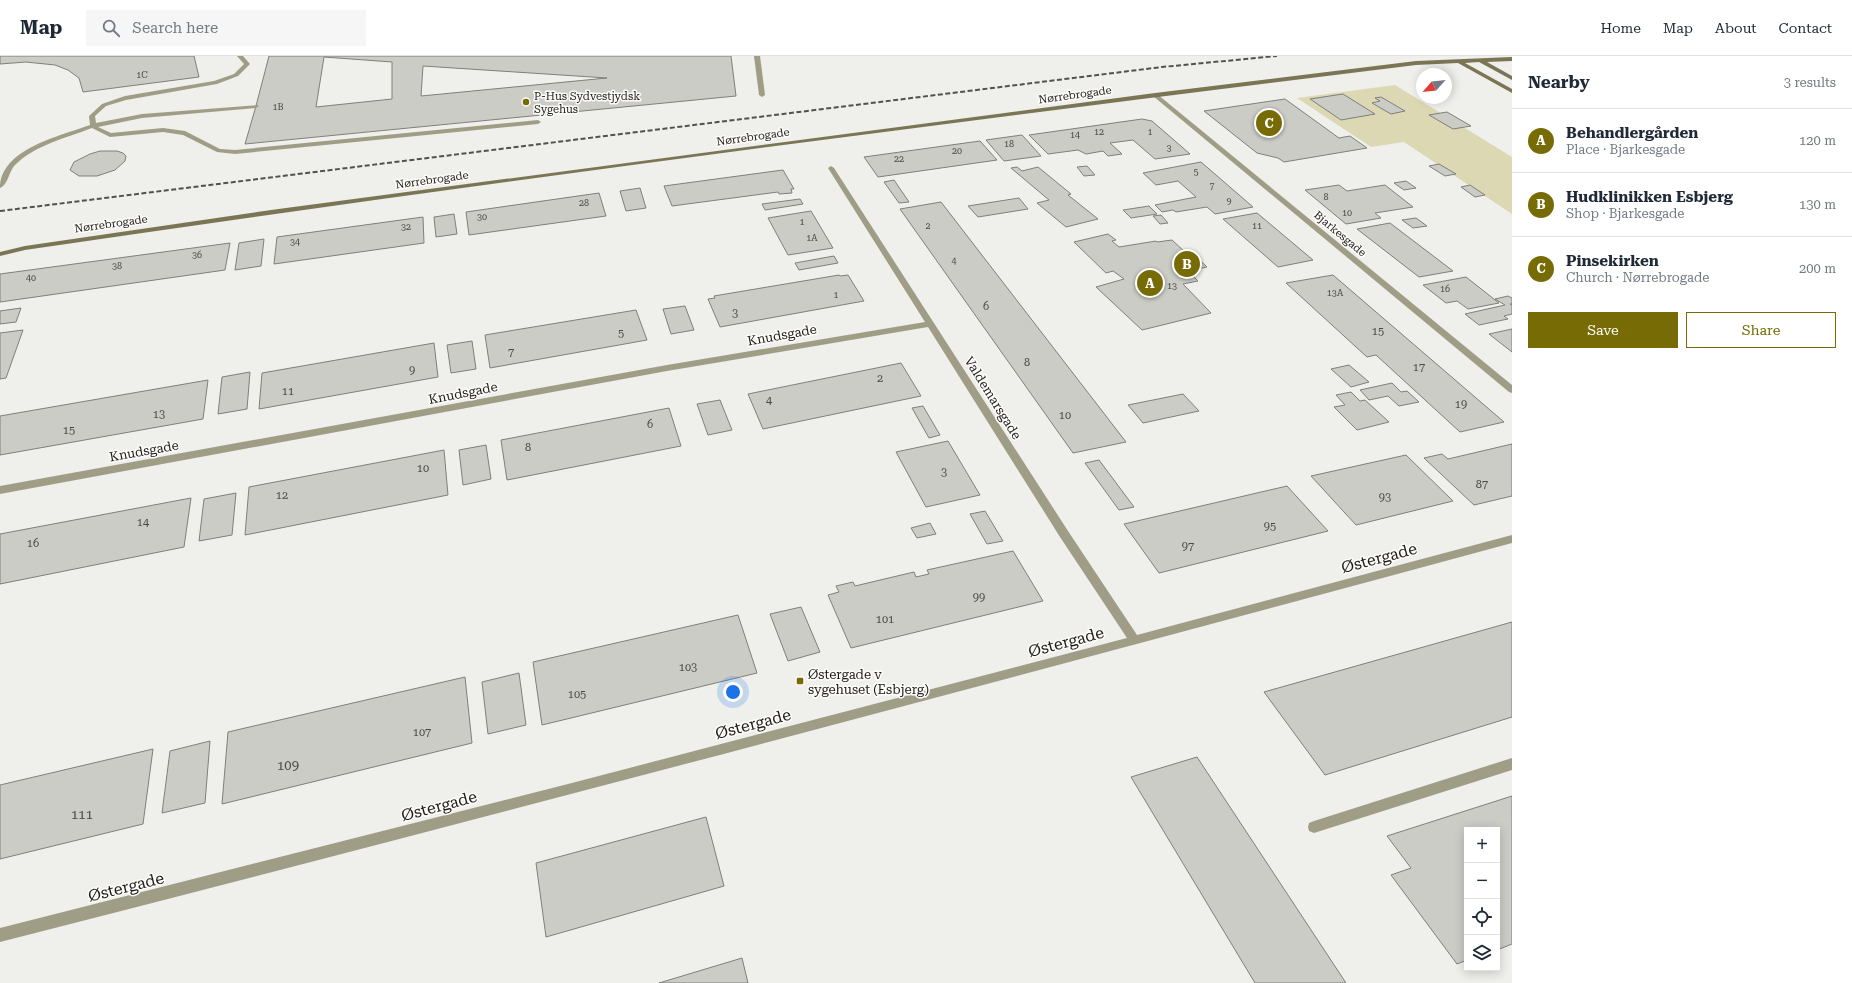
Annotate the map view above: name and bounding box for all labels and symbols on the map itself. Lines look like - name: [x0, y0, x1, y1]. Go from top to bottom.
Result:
- north arrow: [1416, 68, 1452, 104]
- house number: 1C: [136, 70, 148, 80]
- street label: Nørrebrogade: [1038, 83, 1112, 107]
- place label: P-Hus Sydvestjydsk Sygehus: [534, 90, 640, 116]
- marker: P-Hus Sydvestjydsk Sygehus: [521, 97, 531, 107]
- house number: 1B: [272, 102, 284, 112]
- pin: C: [1256, 108, 1282, 138]
- street label: Nørrebrogade: [716, 125, 790, 149]
- house number: 12: [1094, 127, 1104, 137]
- house number: 1: [1147, 127, 1153, 137]
- house number: 14: [1070, 130, 1080, 140]
- house number: 18: [1004, 139, 1014, 149]
- house number: 3: [1166, 143, 1172, 153]
- house number: 20: [952, 146, 962, 156]
- house number: 22: [894, 154, 904, 164]
- house number: 5: [1193, 167, 1199, 177]
- street label: Nørrebrogade: [395, 168, 469, 192]
- house number: 7: [1209, 181, 1215, 191]
- house number: 8: [1323, 192, 1329, 202]
- house number: 9: [1226, 196, 1232, 206]
- house number: 28: [579, 198, 589, 208]
- street label: Bjarkesgade: [1311, 208, 1369, 260]
- house number: 10: [1342, 208, 1352, 218]
- street label: Nørrebrogade: [74, 212, 148, 236]
- house number: 30: [477, 212, 487, 222]
- house number: 1: [799, 217, 805, 227]
- house number: 2: [925, 221, 931, 231]
- house number: 11: [1252, 221, 1262, 231]
- house number: 32: [401, 222, 411, 232]
- house number: 1A: [806, 233, 818, 243]
- house number: 34: [290, 237, 300, 247]
- pin: B: [1174, 249, 1200, 279]
- house number: 36: [192, 250, 202, 260]
- house number: 4: [951, 256, 957, 266]
- house number: 38: [112, 261, 122, 271]
- pin: A: [1137, 268, 1163, 298]
- house number: 40: [26, 273, 36, 283]
- house number: 13: [1167, 281, 1177, 291]
- house number: 16: [1440, 284, 1450, 294]
- house number: 13A: [1327, 288, 1344, 298]
- house number: 1: [833, 290, 839, 300]
- house number: 6: [983, 300, 989, 313]
- house number: 3: [732, 307, 738, 320]
- street label: Knudsgade: [746, 322, 818, 348]
- house number: 15: [1372, 325, 1384, 338]
- house number: 5: [618, 327, 624, 340]
- house number: 7: [508, 346, 514, 359]
- street label: Valdemarsgade: [962, 354, 1024, 442]
- house number: 8: [1024, 356, 1030, 369]
- house number: 17: [1413, 361, 1425, 374]
- house number: 9: [409, 364, 415, 377]
- house number: 2: [877, 372, 883, 385]
- street label: Knudsgade: [427, 379, 499, 407]
- house number: 11: [282, 385, 294, 398]
- house number: 4: [766, 394, 773, 407]
- house number: 19: [1455, 398, 1467, 411]
- house number: 13: [153, 408, 165, 421]
- house number: 10: [1059, 409, 1071, 422]
- house number: 6: [647, 418, 653, 431]
- house number: 15: [63, 424, 75, 437]
- street label: Knudsgade: [108, 438, 180, 464]
- house number: 8: [525, 441, 531, 454]
- house number: 10: [417, 462, 429, 475]
- house number: 3: [941, 466, 947, 479]
- house number: 87: [1476, 478, 1488, 491]
- house number: 12: [276, 489, 288, 502]
- house number: 93: [1379, 491, 1391, 504]
- house number: 14: [137, 516, 150, 529]
- house number: 95: [1264, 520, 1276, 533]
- house number: 16: [27, 537, 39, 550]
- street label: Østergade: [1339, 539, 1419, 577]
- house number: 97: [1182, 540, 1194, 553]
- house number: 99: [973, 591, 985, 604]
- house number: 101: [876, 613, 894, 626]
- street label: Østergade: [1026, 623, 1106, 661]
- house number: 103: [679, 661, 697, 674]
- place label: Østergade v sygehuset (Esbjerg): [808, 667, 929, 697]
- marker: Østergade v sygehuset (Esbjerg): [795, 676, 805, 686]
- your location: [723, 682, 743, 702]
- house number: 105: [568, 688, 586, 701]
- street label: Østergade: [713, 705, 793, 743]
- house number: 107: [413, 726, 431, 739]
- house number: 109: [277, 758, 299, 773]
- street label: Østergade: [399, 787, 479, 825]
- house number: 111: [71, 807, 93, 822]
- street label: Østergade: [86, 868, 166, 906]

